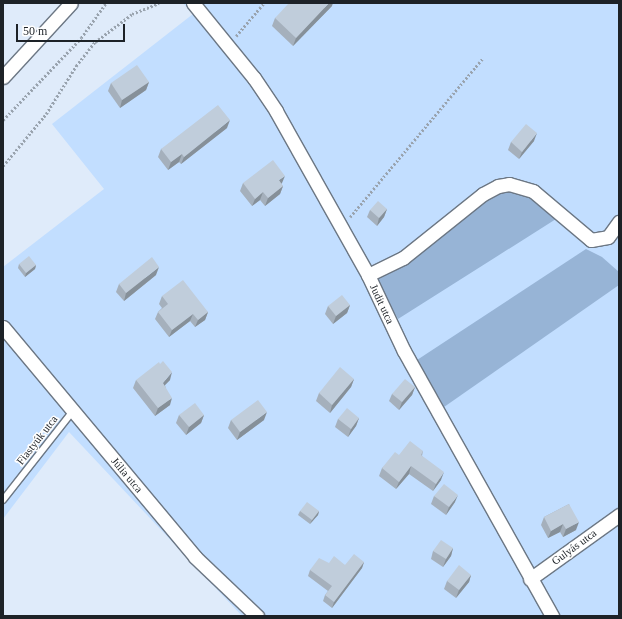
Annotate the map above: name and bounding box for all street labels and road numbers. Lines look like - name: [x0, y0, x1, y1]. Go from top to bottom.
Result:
- street label: Judit utca: [367, 282, 397, 326]
- street label: Fiastyúk utca: [14, 413, 60, 467]
- street label: Júlia utca: [108, 455, 146, 495]
- street label: Gulyás utca: [549, 526, 599, 568]

